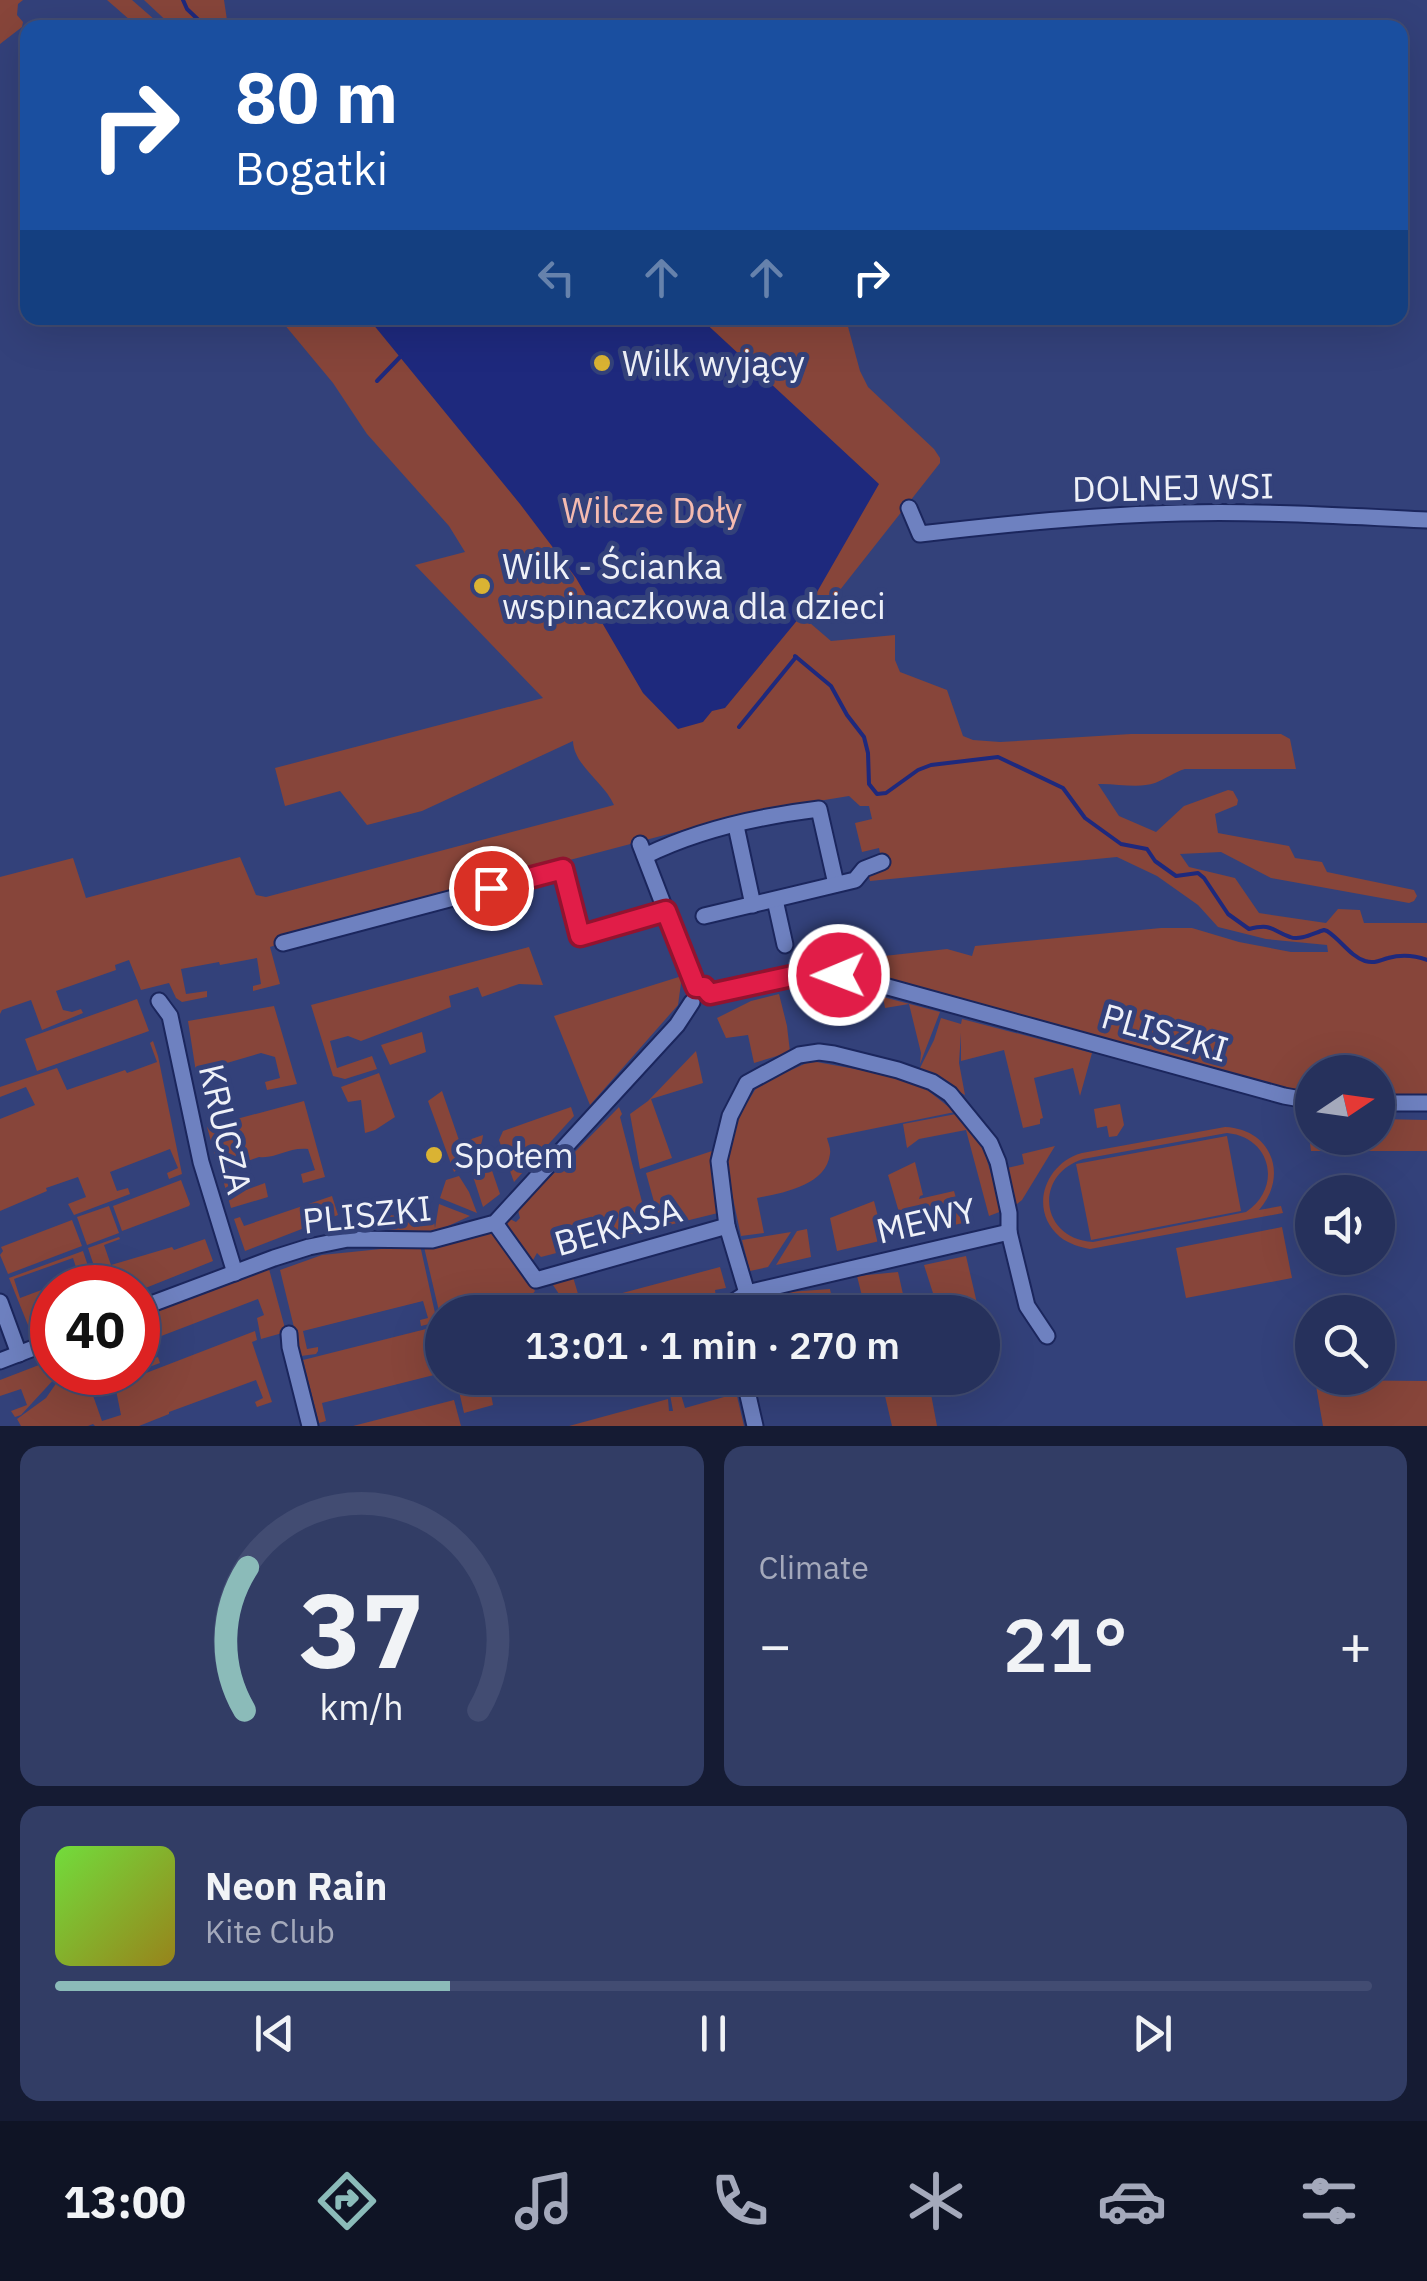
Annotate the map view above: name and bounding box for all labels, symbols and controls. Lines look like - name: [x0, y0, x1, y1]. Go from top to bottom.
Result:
- text: 80 m: [235, 51, 398, 142]
- icon: right: [70, 60, 200, 190]
- text: Bogatki: [235, 139, 388, 197]
- icon: left: [529, 250, 584, 305]
- icon: ahead: [634, 250, 689, 305]
- icon: ahead: [739, 250, 794, 305]
- icon: right: [844, 250, 899, 305]
- place label: Wilk wyjący: [622, 340, 805, 386]
- marker: Wilk wyjący: [591, 352, 613, 374]
- street label: DOLNEJ WSI: [1072, 462, 1274, 512]
- park label: Wilcze Doły: [562, 487, 742, 533]
- place label: Wilk - Ścianka wspinaczkowa dla dzieci: [502, 543, 886, 629]
- marker: Wilk - Ścianka wspinaczkowa dla dzieci: [471, 575, 493, 597]
- pin: [449, 846, 534, 931]
- icon: arrive: [464, 861, 519, 916]
- position arrow: [787, 923, 891, 1027]
- street label: PLISZKI: [1096, 992, 1234, 1072]
- north arrow: [1295, 1055, 1395, 1155]
- map controls: [1295, 1055, 1395, 1395]
- street label: KRUCZA: [189, 1059, 263, 1199]
- place label: Społem: [454, 1132, 574, 1178]
- marker: Społem: [423, 1144, 445, 1166]
- button: sound: [1295, 1175, 1395, 1275]
- street label: PLISZKI: [300, 1184, 434, 1244]
- street label: BEKASA: [549, 1186, 687, 1266]
- street label: MEWY: [872, 1186, 981, 1254]
- speed limit sign: 40: [30, 1265, 160, 1395]
- button: search: [1295, 1295, 1395, 1395]
- text: 13:01 · 1 min · 270 m: [525, 1320, 900, 1369]
- text: Climate: [759, 1546, 869, 1588]
- text: 37: [299, 1561, 424, 1697]
- text: 21°: [1003, 1595, 1128, 1693]
- text: −: [759, 1609, 792, 1680]
- text: +: [1339, 1609, 1372, 1680]
- text: km/h: [320, 1683, 404, 1730]
- text: Neon Rain: [205, 1861, 387, 1910]
- text: Kite Club: [205, 1910, 335, 1952]
- icon: previous: [247, 2006, 302, 2061]
- icon: pause: [686, 2006, 741, 2061]
- icon: next: [1125, 2006, 1180, 2061]
- icon: directions: [312, 2166, 382, 2236]
- icon: music: [509, 2166, 579, 2236]
- icon: phone: [705, 2166, 775, 2236]
- icon: climate: [901, 2166, 971, 2236]
- icon: car: [1097, 2166, 1167, 2236]
- icon: filters: [1294, 2166, 1364, 2236]
- text: 13:00: [63, 2172, 186, 2230]

